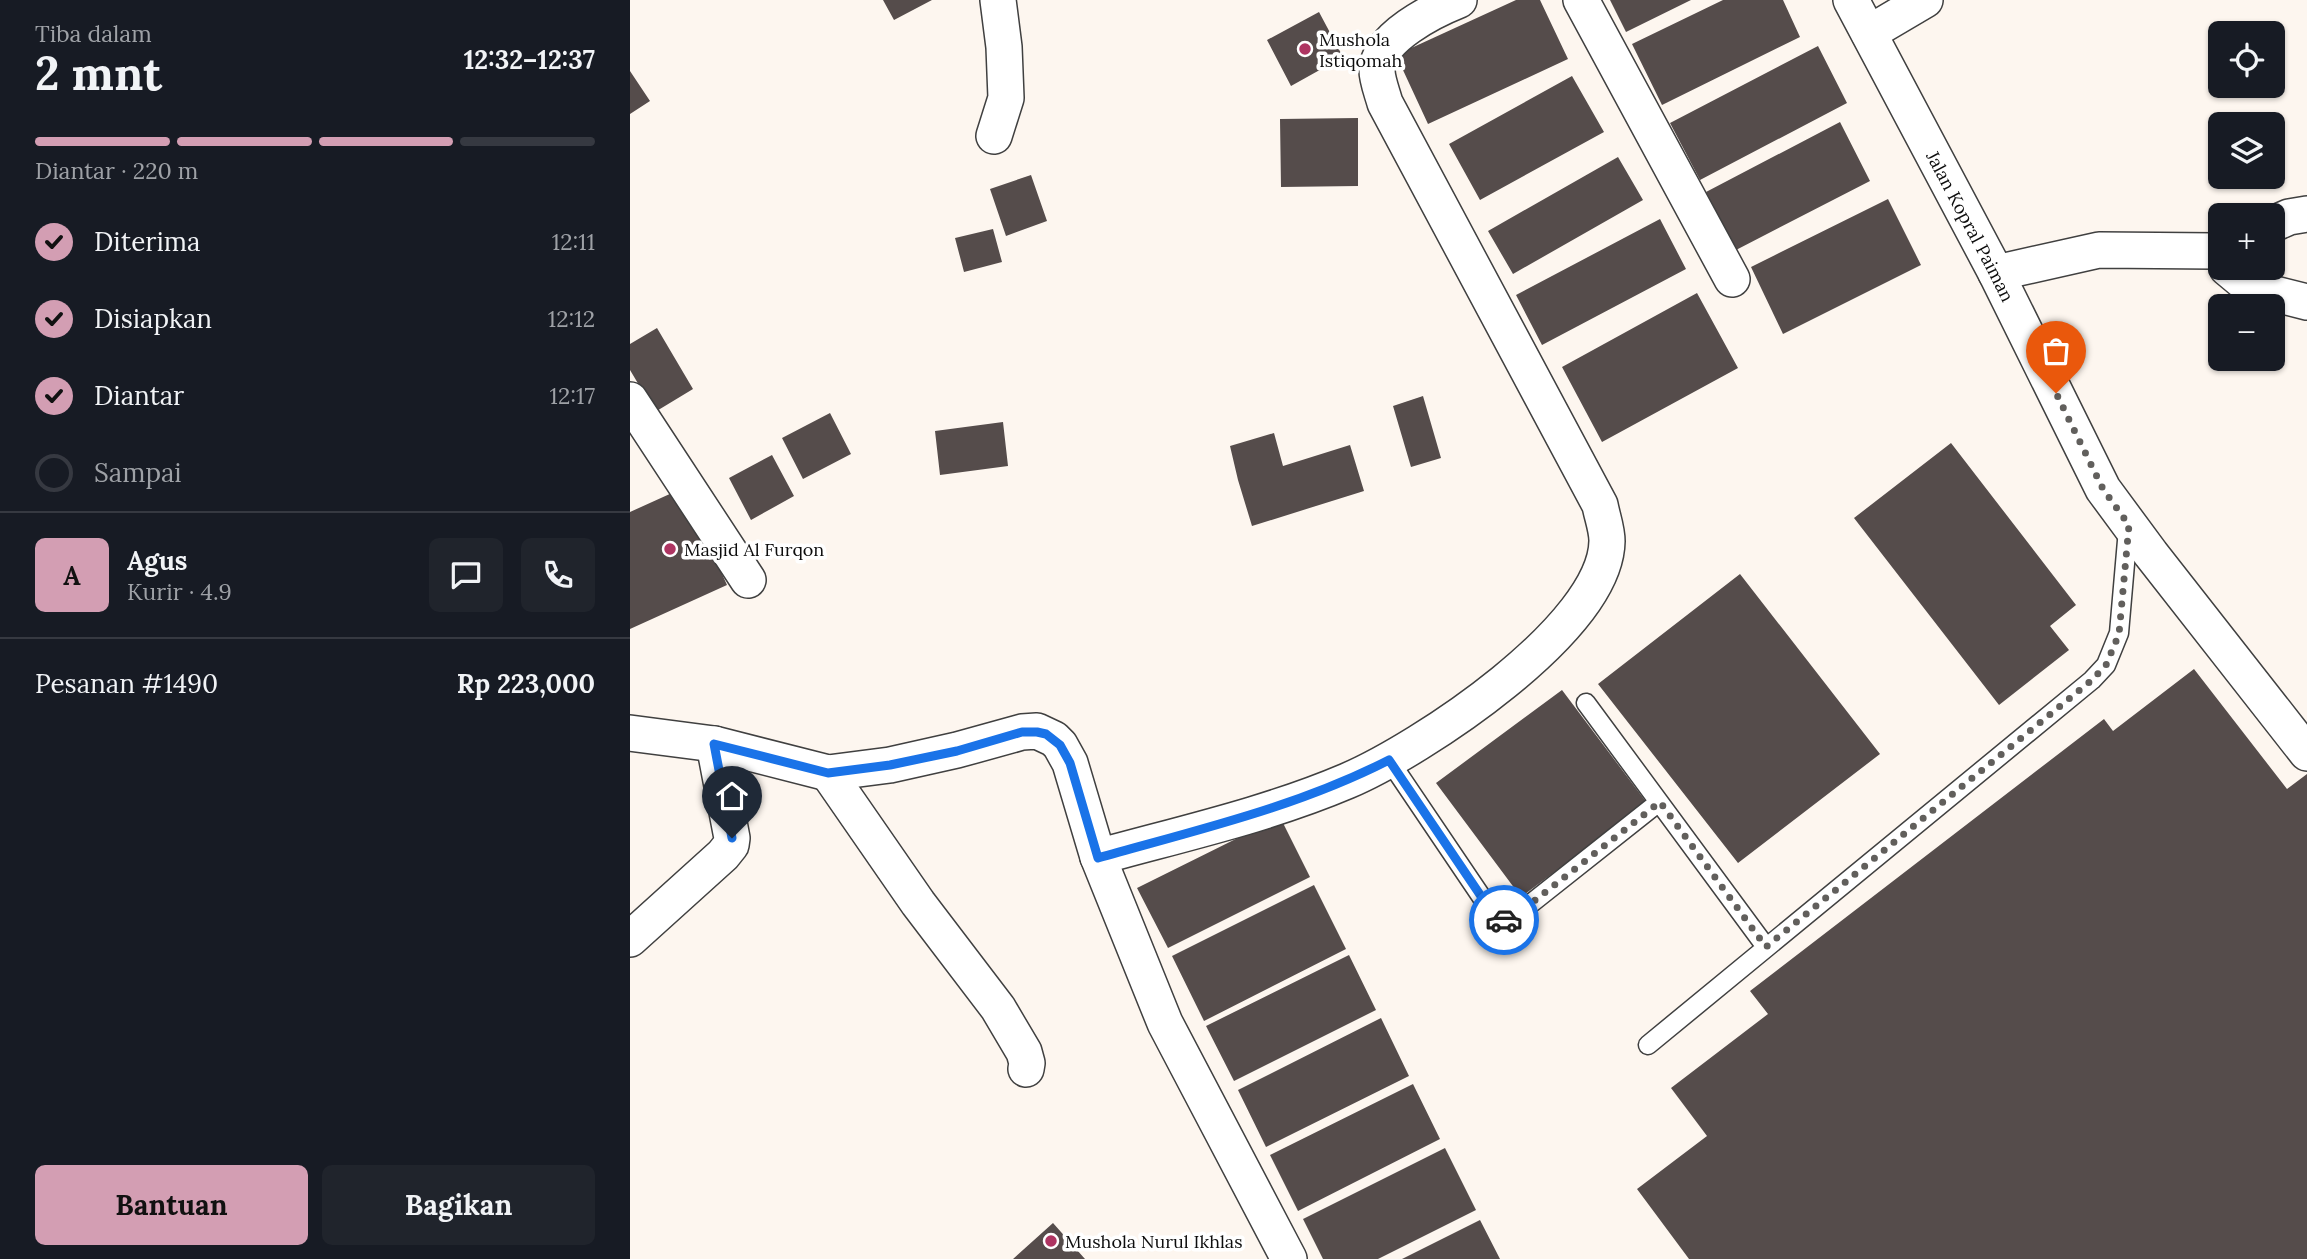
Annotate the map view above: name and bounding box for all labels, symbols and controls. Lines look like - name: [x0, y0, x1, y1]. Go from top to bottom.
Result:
- text: Tiba dalam: [35, 19, 152, 48]
- map controls: [2208, 21, 2285, 371]
- button: locate: [2208, 21, 2285, 98]
- place label: Mushola Istiqomah: [1319, 28, 1403, 72]
- marker: Mushola Istiqomah: [1297, 41, 1313, 57]
- text: 12:32–12:37: [464, 43, 595, 76]
- text: 2 mnt: [35, 44, 162, 103]
- button: layers: [2208, 112, 2285, 189]
- street label: Jalan Kopral Paiman: [1921, 146, 2020, 305]
- text: Diantar · 220 m: [35, 156, 198, 185]
- button: +: [2208, 203, 2285, 280]
- icon: check: [35, 223, 73, 261]
- text: Diterima: [94, 225, 200, 258]
- text: 12:11: [552, 227, 595, 256]
- button: −: [2208, 294, 2285, 371]
- icon: check: [35, 300, 73, 338]
- text: Disiapkan: [94, 302, 212, 335]
- text: 12:12: [548, 304, 595, 333]
- pin: [2026, 321, 2086, 393]
- icon: bag: [2037, 332, 2075, 370]
- icon: check: [35, 377, 73, 415]
- text: Diantar: [94, 379, 184, 412]
- text: 12:17: [550, 381, 595, 410]
- text: Sampai: [94, 456, 182, 489]
- button: chat: [429, 538, 503, 612]
- button: phone: [521, 538, 595, 612]
- place label: Masjid Al Furqon: [684, 538, 824, 561]
- marker: Masjid Al Furqon: [662, 541, 678, 557]
- text: Agus: [127, 544, 187, 577]
- text: A: [63, 559, 81, 592]
- text: Kurir · 4.9: [127, 577, 232, 606]
- text: Pesanan #1490: [35, 667, 218, 700]
- text: Rp 223,000: [457, 667, 595, 700]
- pin: [702, 766, 762, 838]
- icon: home: [713, 777, 751, 815]
- courier: [1469, 885, 1539, 955]
- icon: car: [1485, 901, 1523, 939]
- button: Bantuan: [35, 1165, 308, 1245]
- button: Bagikan: [322, 1165, 595, 1245]
- place label: Mushola Nurul Ikhlas: [1065, 1230, 1242, 1253]
- marker: Mushola Nurul Ikhlas: [1043, 1233, 1059, 1249]

